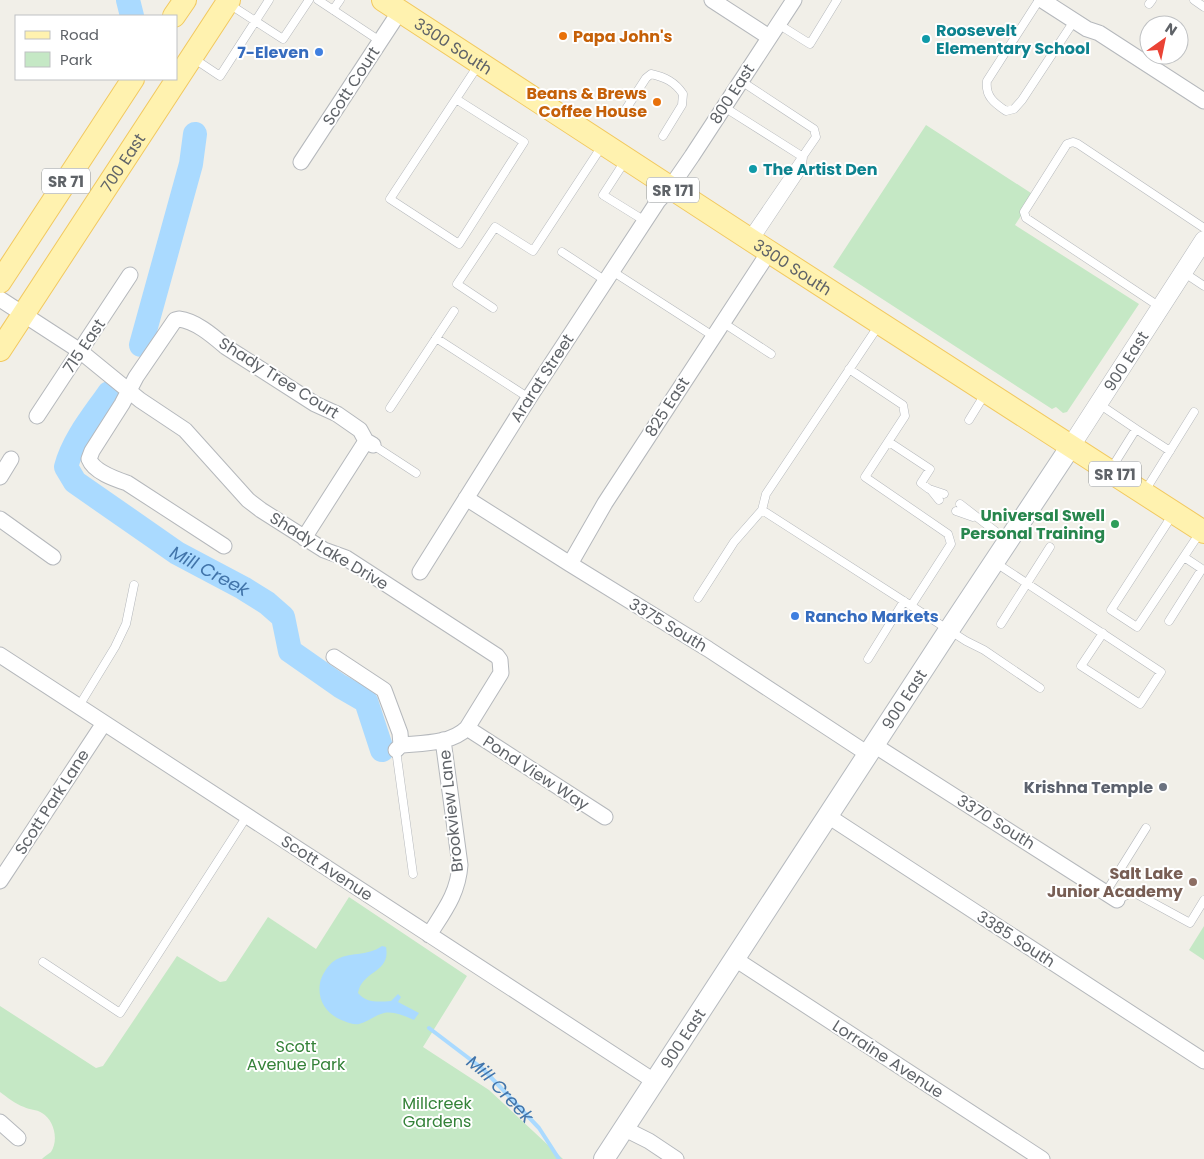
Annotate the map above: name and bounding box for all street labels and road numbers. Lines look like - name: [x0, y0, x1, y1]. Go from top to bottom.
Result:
- street label: 3300 South: [410, 12, 497, 80]
- street label: Scott Court: [317, 42, 385, 130]
- street label: 800 East: [704, 59, 760, 129]
- street label: 700 East: [95, 128, 151, 197]
- road number: SR 71: [42, 168, 90, 194]
- road number: SR 171: [647, 178, 699, 202]
- street label: 3300 South: [749, 233, 836, 301]
- street label: 715 East: [57, 314, 111, 378]
- street label: 900 East: [1098, 326, 1154, 396]
- street label: Ararat Street: [505, 329, 579, 427]
- street label: Shady Tree Court: [214, 332, 344, 424]
- street label: 825 East: [639, 373, 695, 441]
- road number: SR 171: [1089, 462, 1141, 486]
- street label: Shady Lake Drive: [265, 506, 393, 596]
- street label: 3375 South: [624, 593, 712, 657]
- street label: 900 East: [876, 664, 932, 734]
- street label: Pond View Way: [478, 730, 594, 816]
- street label: Scott Park Lane: [9, 745, 95, 859]
- street label: Brookview Lane: [433, 749, 469, 873]
- street label: 3370 South: [953, 789, 1039, 855]
- street label: Scott Avenue: [277, 830, 377, 906]
- street label: 3385 South: [972, 905, 1060, 973]
- street label: 900 East: [655, 1004, 711, 1073]
- street label: Lorraine Avenue: [828, 1014, 948, 1104]

